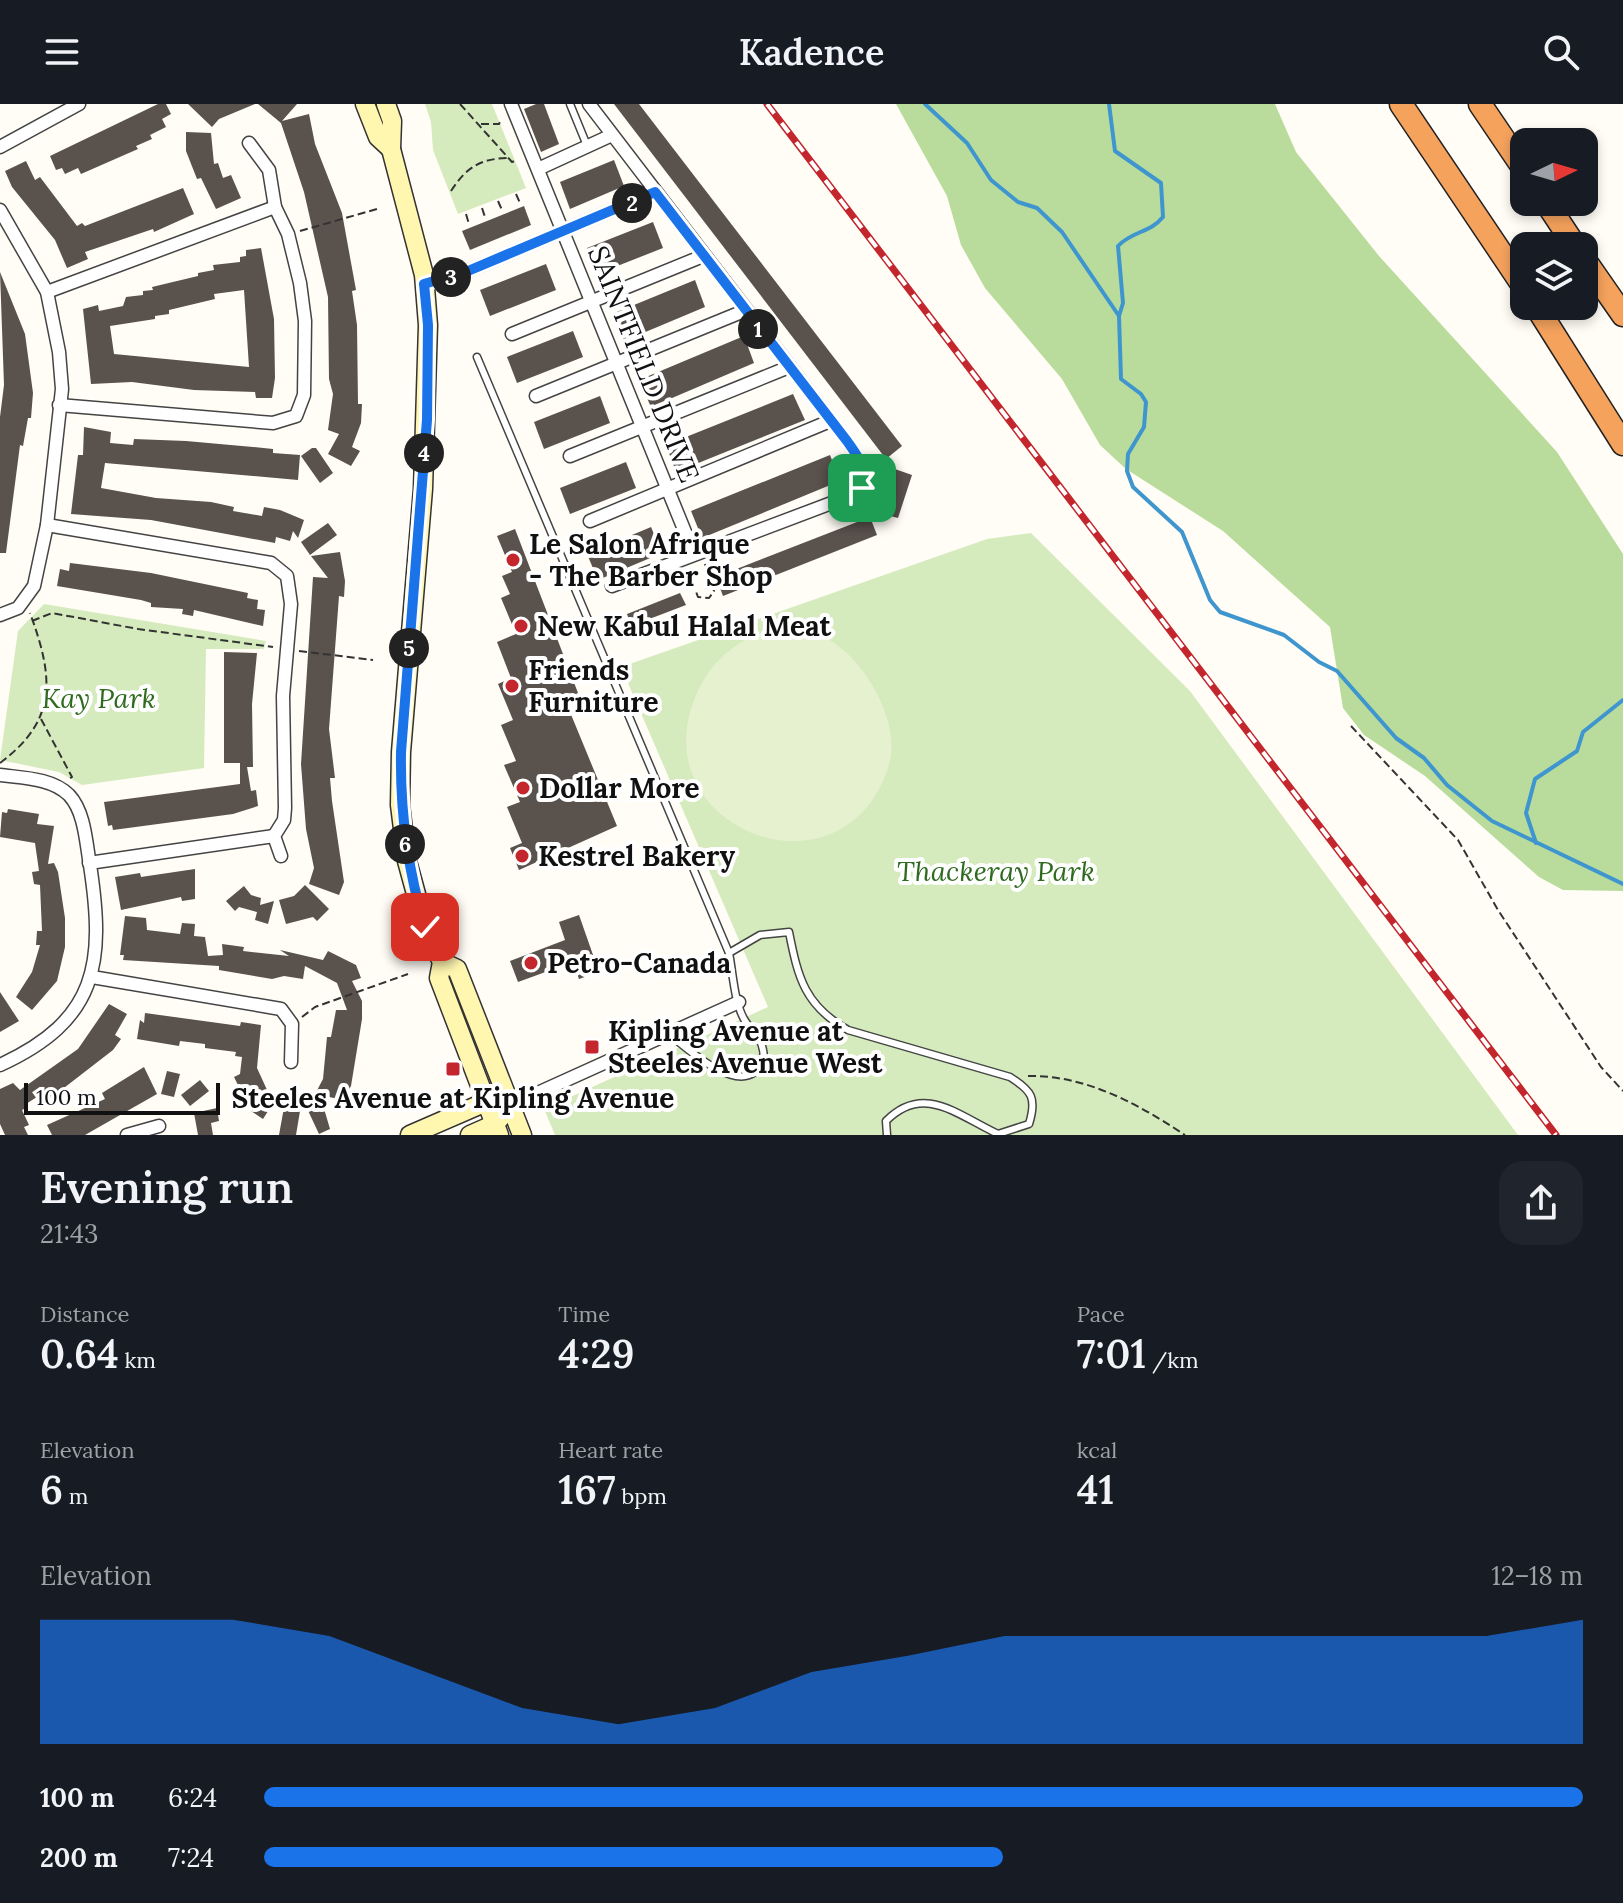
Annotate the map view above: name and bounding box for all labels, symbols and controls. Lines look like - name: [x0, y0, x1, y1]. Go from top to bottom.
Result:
- text: Kadence: [739, 29, 884, 75]
- icon: menu: [40, 30, 84, 74]
- icon: search: [1539, 30, 1583, 74]
- north arrow: [1510, 128, 1598, 216]
- map controls: [1510, 128, 1598, 320]
- pin: 2: [612, 183, 652, 223]
- text: 2: [626, 189, 638, 217]
- button: layers: [1510, 232, 1598, 320]
- street label: SAINTFIELD DRIVE: [580, 241, 708, 487]
- pin: 3: [431, 257, 471, 297]
- text: 3: [445, 263, 457, 291]
- pin: 1: [738, 309, 778, 349]
- text: 1: [754, 315, 762, 343]
- pin: 4: [404, 433, 444, 473]
- text: 4: [418, 439, 430, 467]
- pin: [828, 454, 896, 522]
- icon: arrive: [840, 466, 884, 510]
- place label: Le Salon Afrique - The Barber Shop: [529, 526, 773, 594]
- marker: Le Salon Afrique - The Barber Shop: [504, 551, 522, 569]
- place label: New Kabul Halal Meat: [537, 608, 832, 644]
- marker: New Kabul Halal Meat: [512, 617, 530, 635]
- pin: 5: [389, 628, 429, 668]
- text: 5: [403, 634, 415, 662]
- place label: Friends Furniture: [528, 652, 659, 720]
- marker: Friends Furniture: [503, 677, 521, 695]
- park label: Kay Park: [42, 680, 156, 716]
- place label: Dollar More: [539, 770, 700, 806]
- marker: Dollar More: [514, 779, 532, 797]
- pin: 6: [385, 824, 425, 864]
- text: 6: [399, 830, 411, 858]
- place label: Kestrel Bakery: [538, 838, 736, 874]
- marker: Kestrel Bakery: [513, 847, 531, 865]
- park label: Thackeray Park: [897, 853, 1095, 889]
- pin: [391, 893, 459, 961]
- icon: check: [403, 905, 447, 949]
- place label: Petro-Canada: [547, 945, 731, 981]
- marker: Petro-Canada: [522, 954, 540, 972]
- place label: Kipling Avenue at Steeles Avenue West: [608, 1013, 883, 1081]
- marker: Kipling Avenue at Steeles Avenue West: [583, 1038, 601, 1056]
- marker: Steeles Avenue at Kipling Avenue: [444, 1060, 462, 1078]
- scale bar: [24, 1079, 220, 1115]
- place label: Steeles Avenue at Kipling Avenue: [232, 1080, 674, 1116]
- text: 100 m: [36, 1083, 97, 1111]
- text: Evening run: [40, 1159, 293, 1215]
- button: share: [1499, 1161, 1583, 1245]
- text: 21:43: [40, 1217, 99, 1250]
- text: Distance: [40, 1300, 130, 1328]
- text: Time: [558, 1300, 610, 1328]
- text: Pace: [1077, 1300, 1125, 1328]
- text: 0.64: [40, 1328, 119, 1379]
- text: 4:29: [558, 1328, 635, 1379]
- text: 7:01: [1077, 1328, 1146, 1379]
- text: km: [119, 1346, 156, 1374]
- text: /km: [1146, 1346, 1199, 1374]
- text: Elevation: [40, 1436, 135, 1464]
- text: Heart rate: [558, 1436, 663, 1464]
- text: kcal: [1077, 1436, 1117, 1464]
- text: 6: [40, 1464, 63, 1515]
- text: 167: [558, 1464, 616, 1515]
- text: 41: [1077, 1464, 1114, 1515]
- text: m: [63, 1482, 89, 1510]
- text: bpm: [616, 1482, 667, 1510]
- text: Elevation: [40, 1559, 152, 1592]
- text: 12–18 m: [1491, 1559, 1583, 1592]
- text: 100 m: [40, 1781, 114, 1814]
- text: 6:24: [168, 1781, 217, 1814]
- text: 200 m: [40, 1841, 118, 1874]
- text: 7:24: [168, 1841, 214, 1874]

